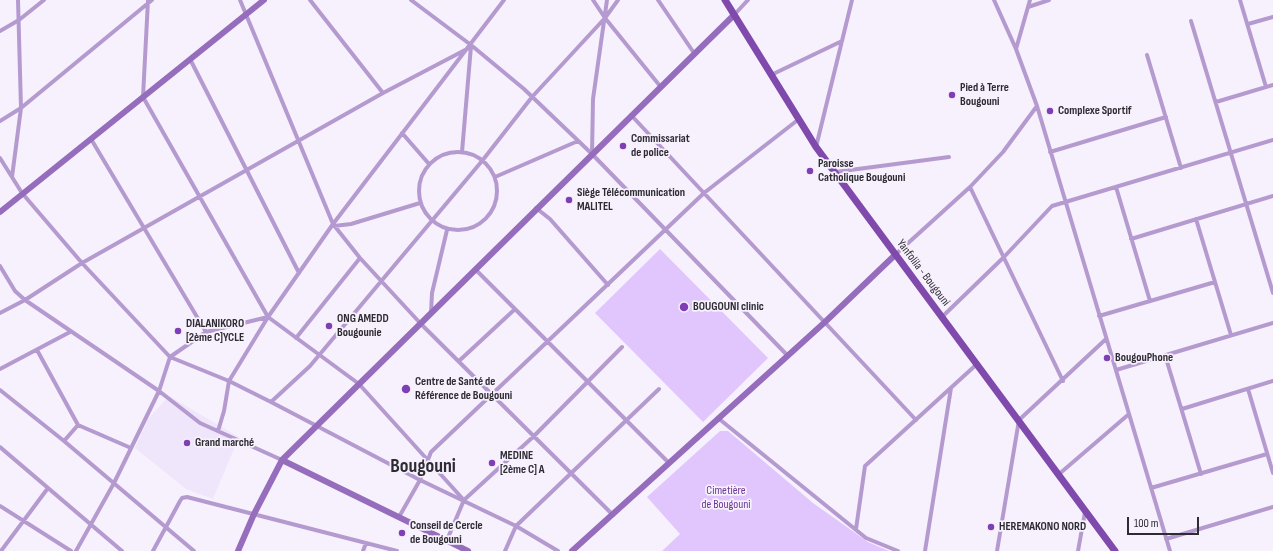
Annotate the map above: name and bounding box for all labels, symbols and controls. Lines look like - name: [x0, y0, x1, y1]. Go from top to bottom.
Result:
- place label: Pied à Terre Bougouni: [960, 81, 1009, 109]
- marker: Pied à Terre Bougouni: [947, 90, 957, 100]
- place label: Complexe Sportif: [1058, 104, 1132, 118]
- marker: Complexe Sportif: [1045, 106, 1055, 116]
- place label: Commissariat de police: [631, 132, 690, 160]
- marker: Commissariat de police: [618, 141, 628, 151]
- place label: Paroisse Catholique Bougouni: [818, 157, 905, 185]
- marker: Paroisse Catholique Bougouni: [805, 166, 815, 176]
- place label: Siège Télécommunication MALITEL: [577, 186, 685, 214]
- marker: Siège Télécommunication MALITEL: [564, 195, 574, 205]
- street label: Yanfolila - Bougouni: [893, 237, 953, 309]
- place label: BOUGOUNI clinic: [693, 300, 764, 314]
- marker: BOUGOUNI clinic: [678, 301, 690, 313]
- place label: ONG AMEDD Bougounie: [337, 312, 389, 340]
- place label: DIALANIKORO [2ème C]YCLE: [186, 317, 244, 345]
- marker: ONG AMEDD Bougounie: [324, 321, 334, 331]
- marker: DIALANIKORO [2ème C]YCLE: [173, 326, 183, 336]
- place label: BougouPhone: [1115, 351, 1173, 365]
- marker: BougouPhone: [1102, 353, 1112, 363]
- place label: Centre de Santé de Référence de Bougouni: [415, 375, 512, 403]
- marker: Centre de Santé de Référence de Bougouni: [400, 383, 412, 395]
- place label: Grand marché: [195, 436, 254, 450]
- marker: Grand marché: [182, 438, 192, 448]
- place label: MEDINE [2ème C] A: [500, 449, 544, 477]
- district label: Bougouni: [390, 455, 456, 479]
- marker: MEDINE [2ème C] A: [487, 458, 497, 468]
- park label: Cimetière de Bougouni: [701, 484, 751, 512]
- scale bar: [1129, 509, 1201, 535]
- text: 100 m: [1134, 516, 1159, 531]
- place label: Conseil de Cercle de Bougouni: [410, 519, 483, 547]
- place label: HEREMAKONO NORD: [999, 520, 1086, 534]
- marker: HEREMAKONO NORD: [986, 522, 996, 532]
- marker: Conseil de Cercle de Bougouni: [397, 528, 407, 538]

